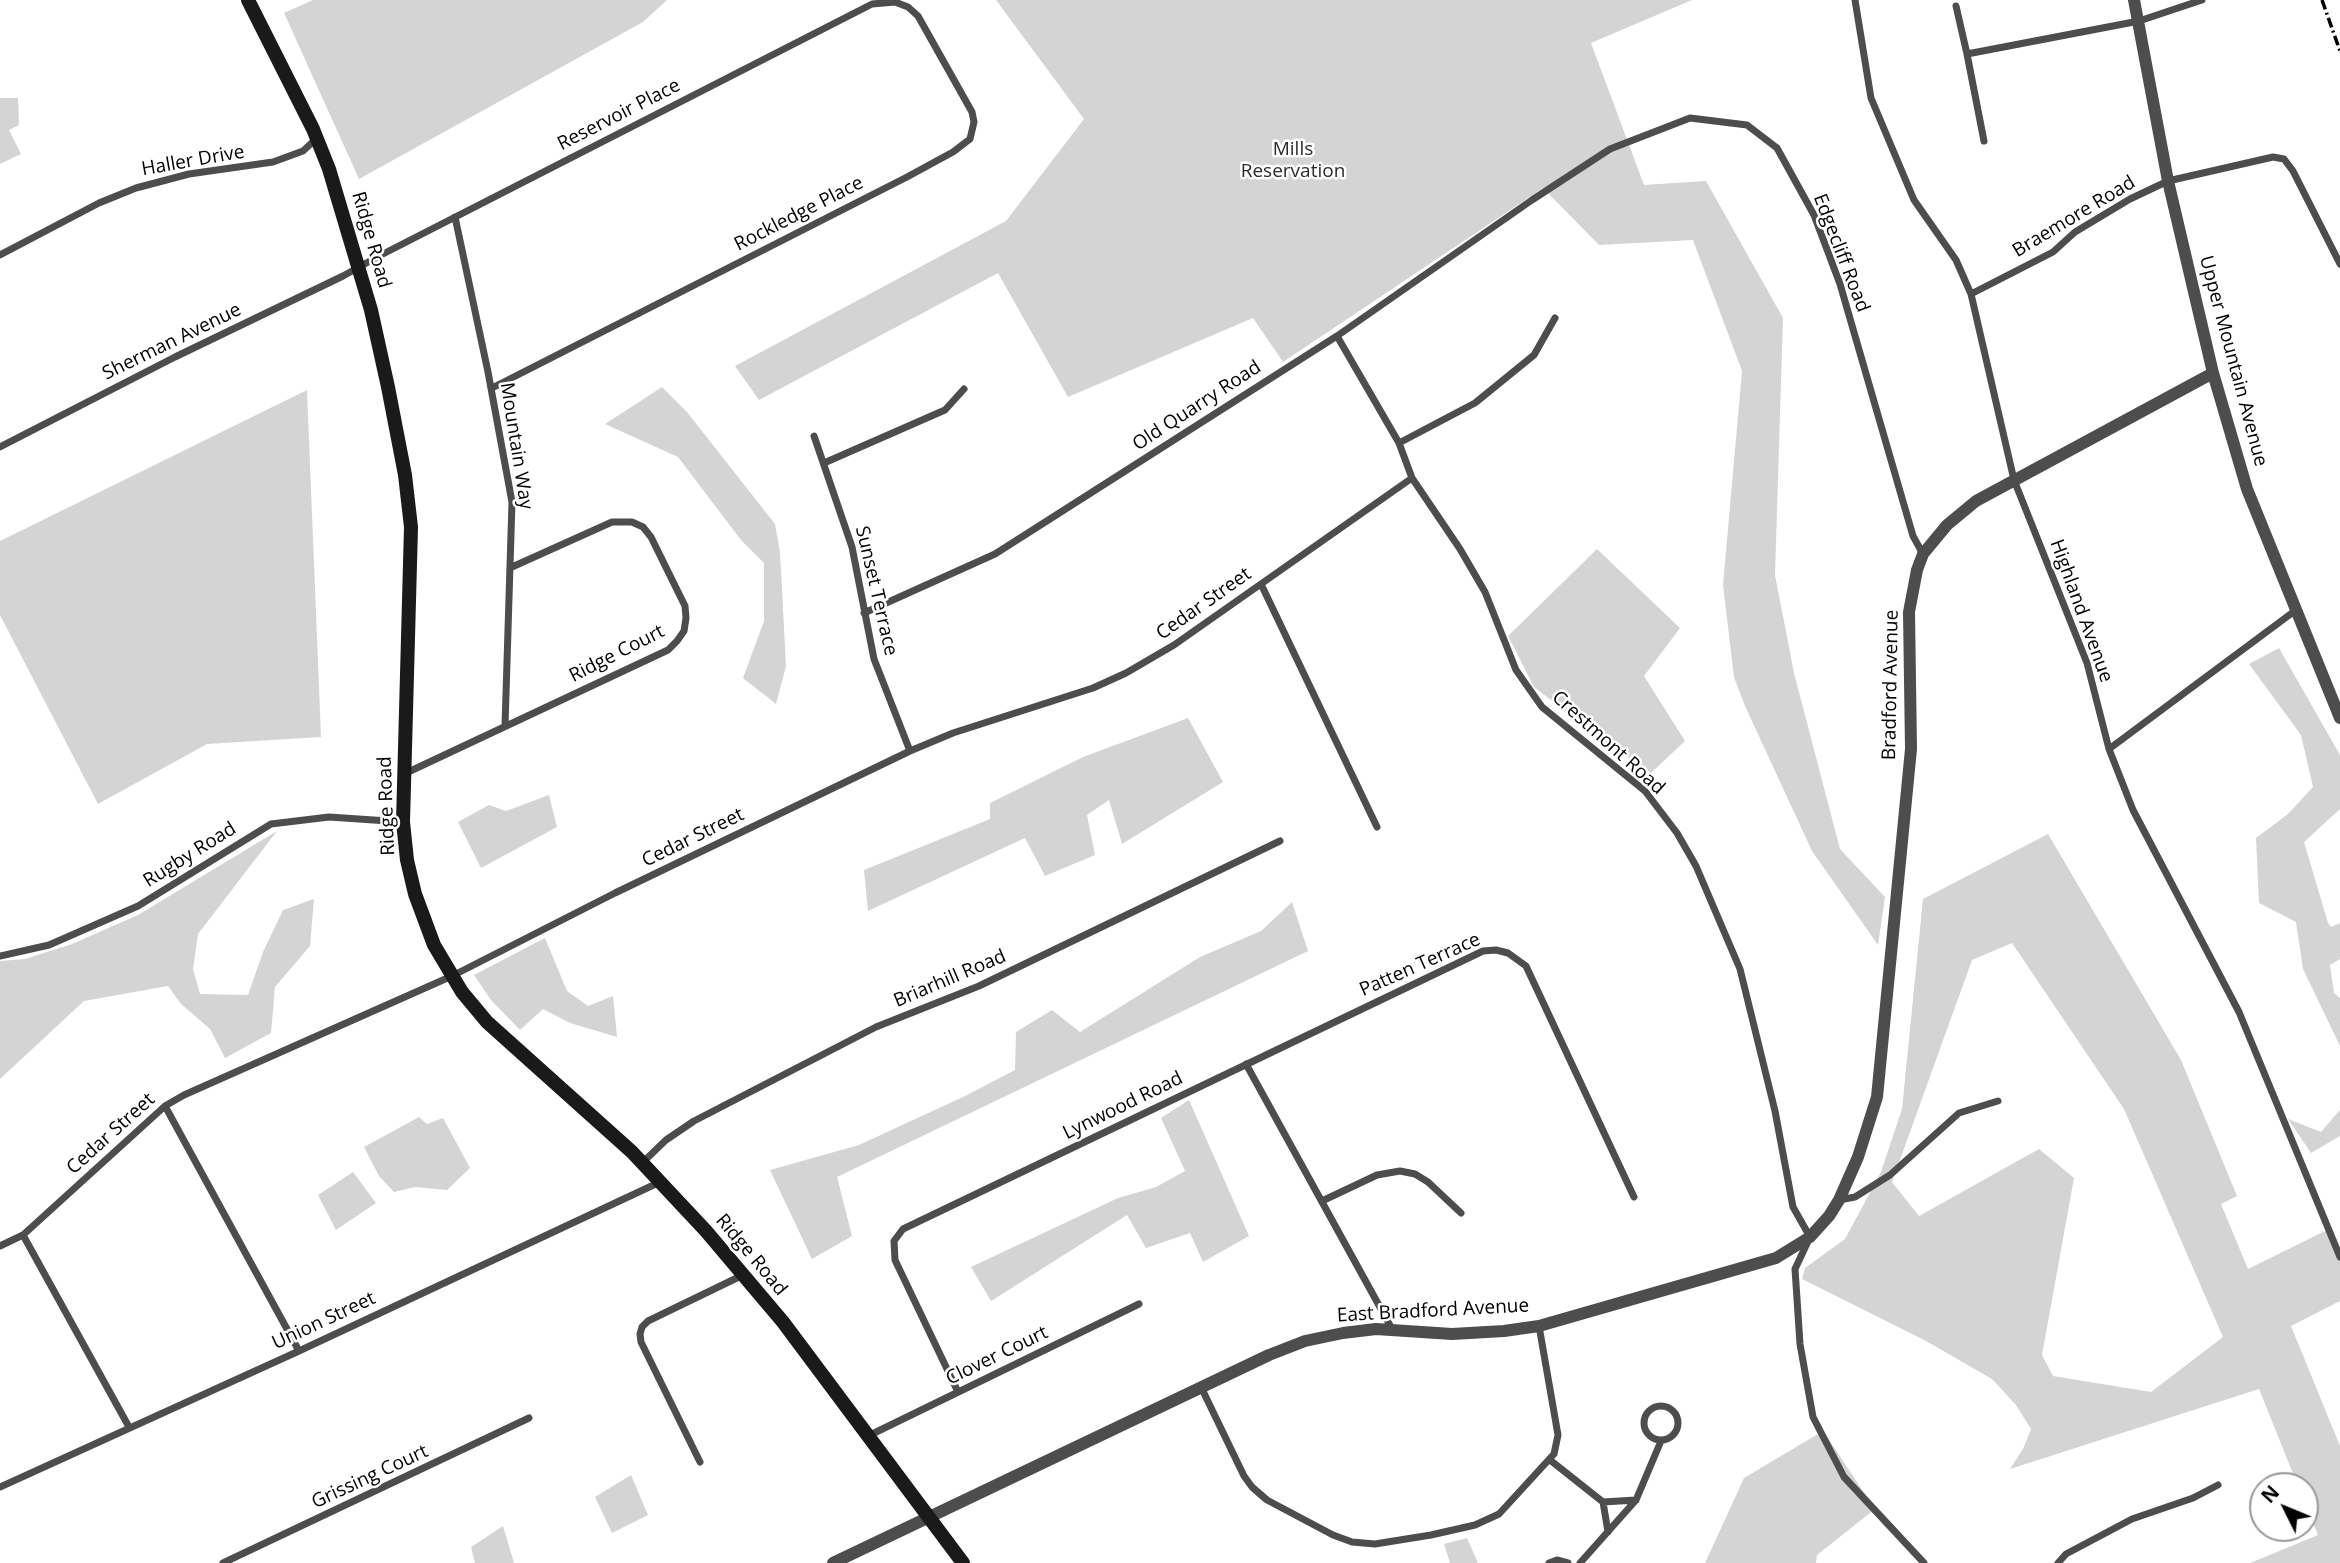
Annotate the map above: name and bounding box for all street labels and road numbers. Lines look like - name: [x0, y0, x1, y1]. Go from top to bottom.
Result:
- street label: Reservoir Place: [554, 74, 684, 156]
- street label: Haller Drive: [140, 141, 246, 181]
- street label: Braemore Road: [2009, 171, 2139, 263]
- street label: Rockledge Place: [731, 172, 867, 256]
- street label: Ridge Road: [346, 189, 396, 291]
- street label: Edgecliff Road: [1808, 191, 1874, 315]
- street label: Upper Mountain Avenue: [2194, 253, 2272, 469]
- street label: Sherman Avenue: [99, 299, 245, 385]
- street label: Old Quarry Road: [1129, 356, 1265, 456]
- street label: Mountain Way: [495, 381, 537, 511]
- street label: Sunset Terrace: [850, 524, 902, 658]
- street label: Highland Avenue: [2045, 536, 2117, 686]
- street label: Cedar Street: [1152, 563, 1256, 645]
- street label: Bradford Avenue: [1878, 610, 1904, 760]
- street label: Ridge Court: [566, 620, 668, 688]
- street label: Crestmont Road: [1547, 686, 1669, 800]
- street label: Ridge Road: [374, 756, 400, 856]
- street label: Cedar Street: [638, 804, 748, 872]
- street label: Rugby Road: [139, 817, 241, 893]
- street label: Patten Terrace: [1356, 928, 1484, 1002]
- street label: Briarhill Road: [891, 945, 1009, 1013]
- street label: Lynwood Road: [1059, 1067, 1187, 1145]
- street label: Cedar Street: [62, 1089, 160, 1179]
- street label: Ridge Road: [710, 1210, 792, 1300]
- street label: Union Street: [269, 1287, 379, 1355]
- street label: East Bradford Avenue: [1336, 1295, 1530, 1327]
- street label: Clover Court: [942, 1322, 1052, 1390]
- street label: Grissing Court: [308, 1440, 432, 1514]

